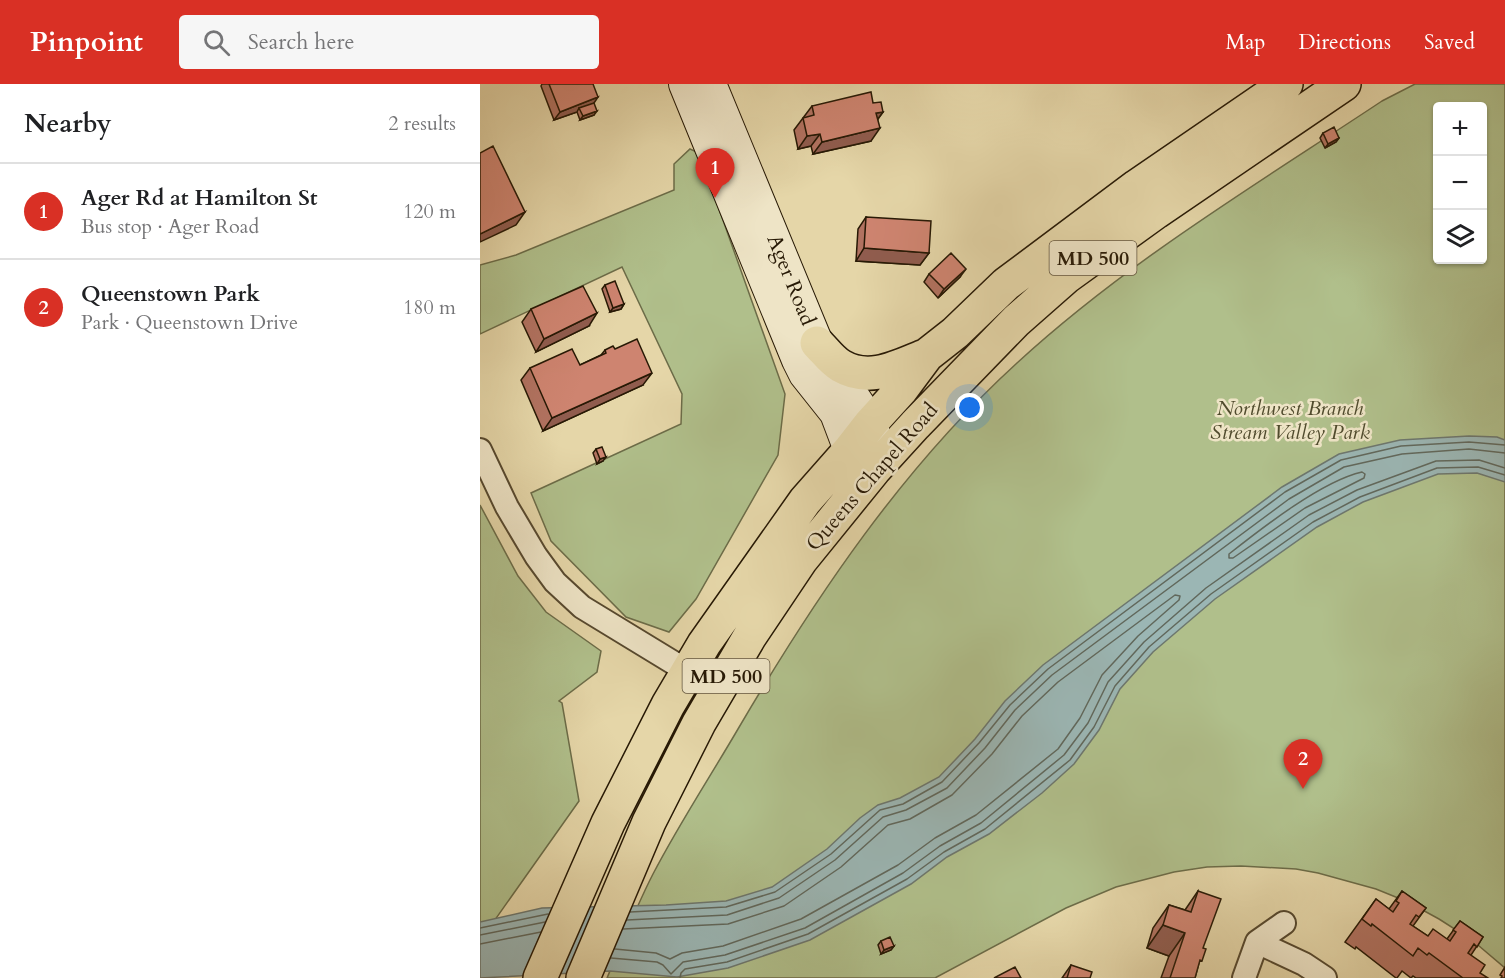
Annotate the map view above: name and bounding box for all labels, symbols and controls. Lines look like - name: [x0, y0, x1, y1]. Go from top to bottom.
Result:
- search box: [179, 15, 599, 69]
- text: Pinpoint: [30, 23, 143, 61]
- icon: search: [200, 26, 233, 59]
- text: Search here: [248, 27, 354, 57]
- text: Map: [1225, 28, 1265, 57]
- text: Directions: [1298, 28, 1391, 57]
- text: Saved: [1424, 28, 1475, 57]
- map controls: [1433, 102, 1487, 264]
- button: +: [1433, 102, 1487, 156]
- text: Nearby: [24, 106, 112, 141]
- text: 2 results: [388, 110, 456, 137]
- pin: 1: [696, 148, 734, 198]
- button: −: [1433, 156, 1487, 210]
- text: Ager Rd at Hamilton St: [81, 183, 318, 213]
- text: 1: [38, 198, 49, 225]
- text: 120 m: [403, 198, 456, 225]
- button: layers: [1433, 210, 1487, 264]
- text: Bus stop · Ager Road: [81, 213, 259, 240]
- street label: Ager Road: [760, 230, 822, 330]
- road number: MD 500: [1050, 241, 1136, 275]
- text: Queenstown Park: [81, 279, 260, 309]
- text: 2: [38, 294, 49, 321]
- text: 180 m: [403, 294, 456, 321]
- text: Park · Queenstown Drive: [81, 309, 298, 336]
- your location: [955, 393, 984, 422]
- park label: Northwest Branch Stream Valley Park: [1210, 394, 1370, 447]
- street label: Queens Chapel Road: [799, 397, 945, 557]
- road number: MD 500: [682, 659, 770, 693]
- pin: 2: [1284, 740, 1322, 789]

